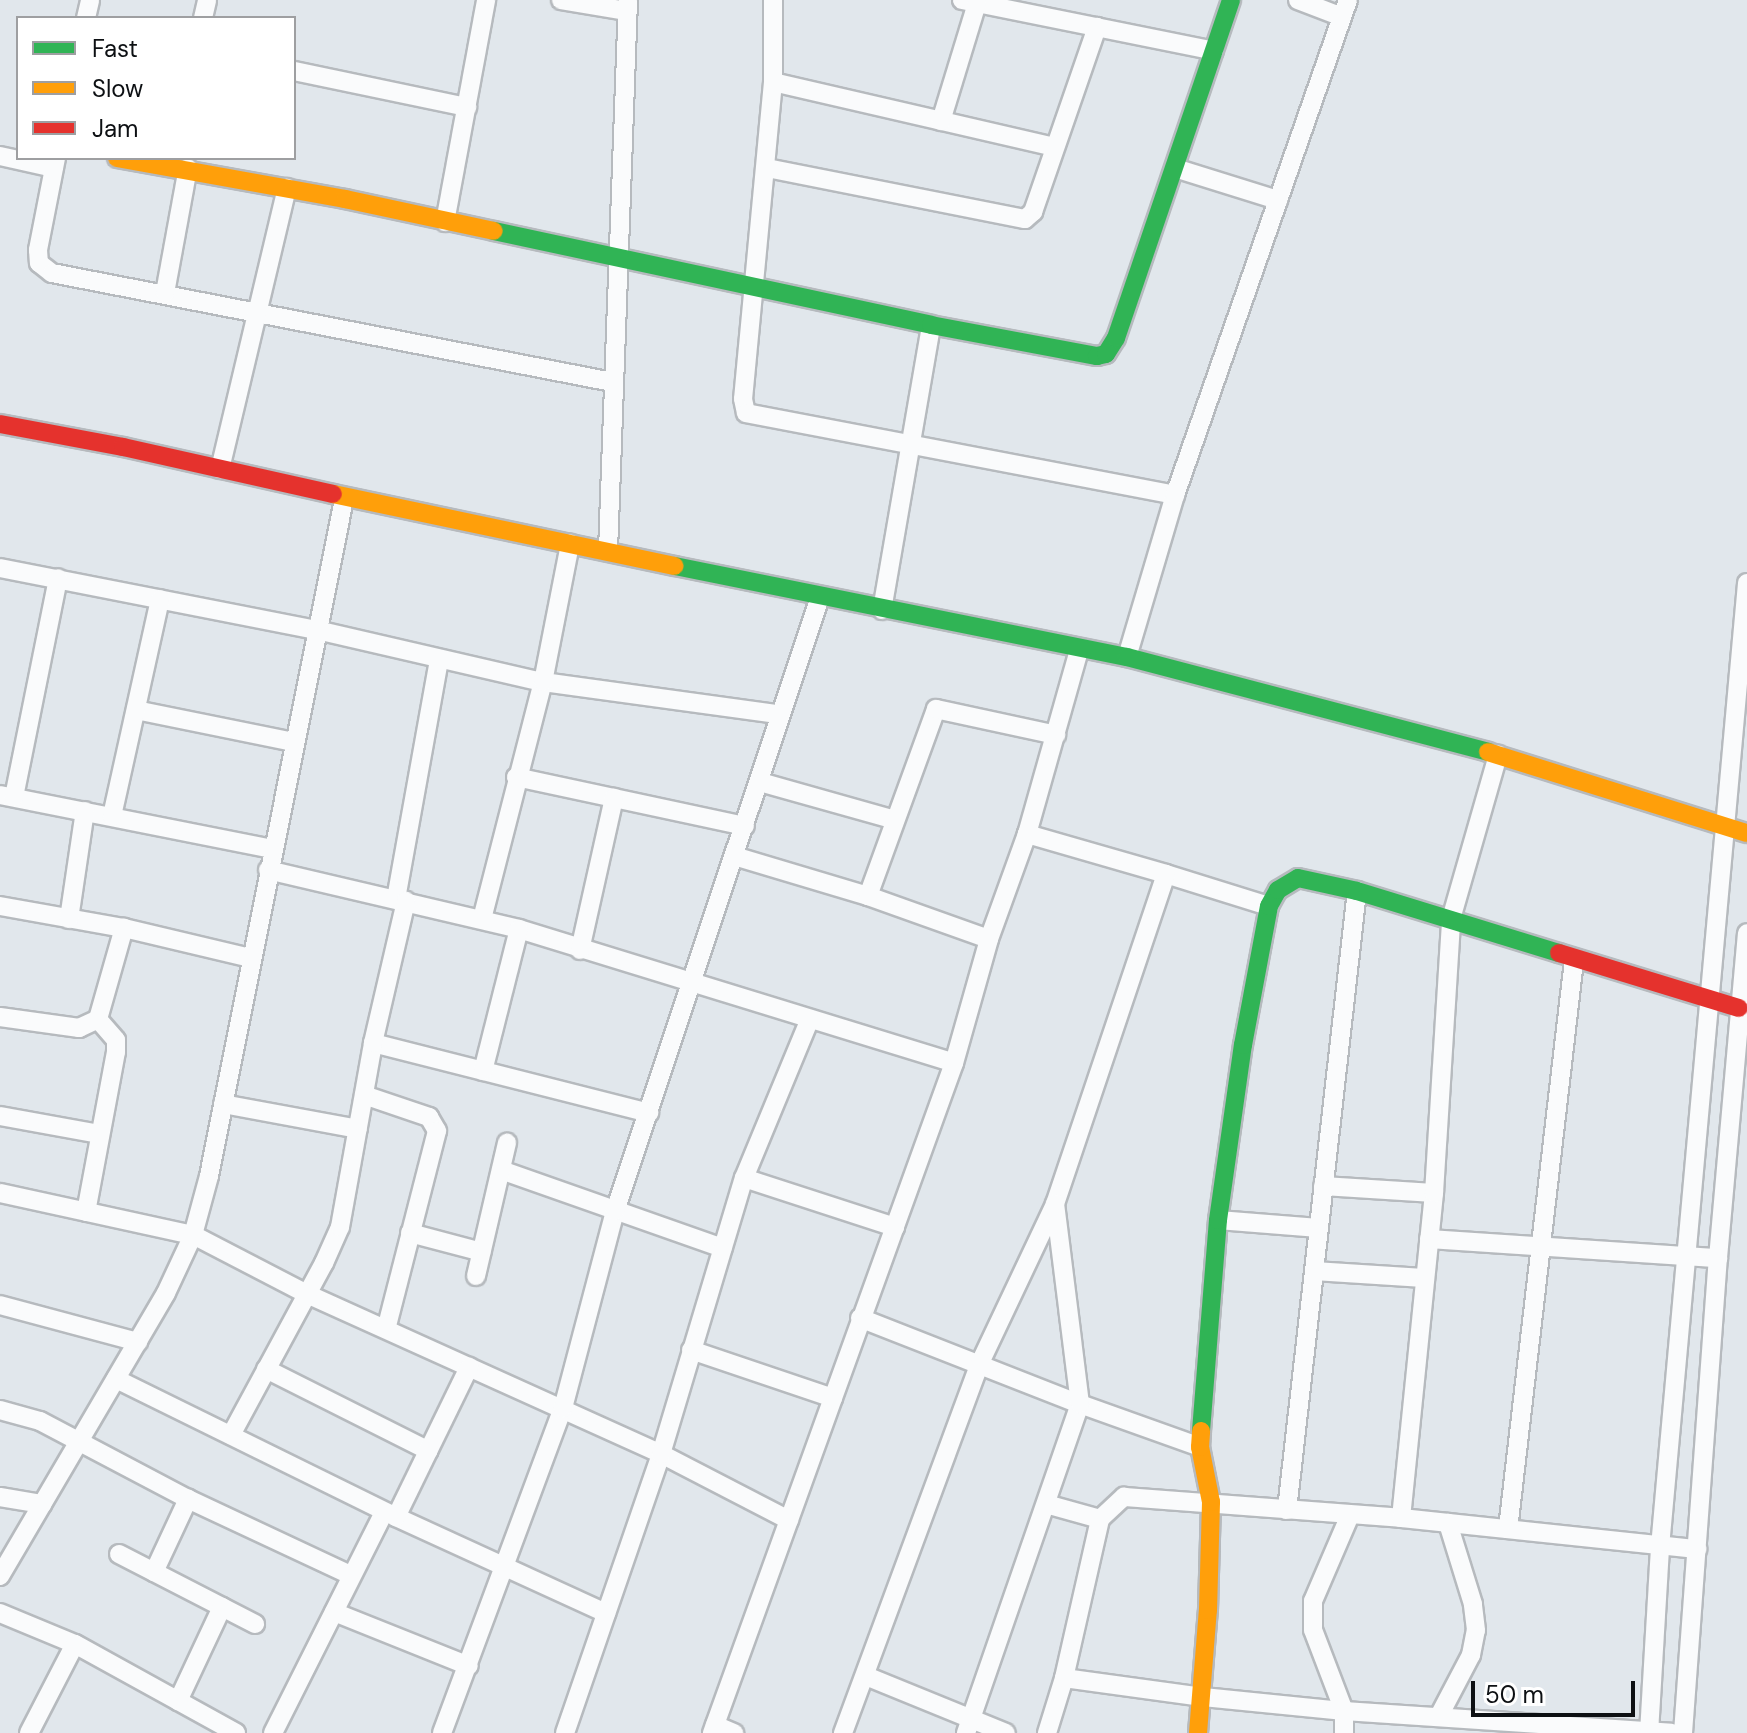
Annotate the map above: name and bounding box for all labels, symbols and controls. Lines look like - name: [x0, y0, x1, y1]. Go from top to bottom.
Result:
- legend: [16, 16, 296, 160]
- text: Fast: [92, 33, 138, 64]
- text: Slow: [92, 73, 143, 104]
- text: Jam: [92, 113, 138, 144]
- scale bar: [1475, 1665, 1639, 1715]
- text: 50 m: [1485, 1679, 1544, 1710]

